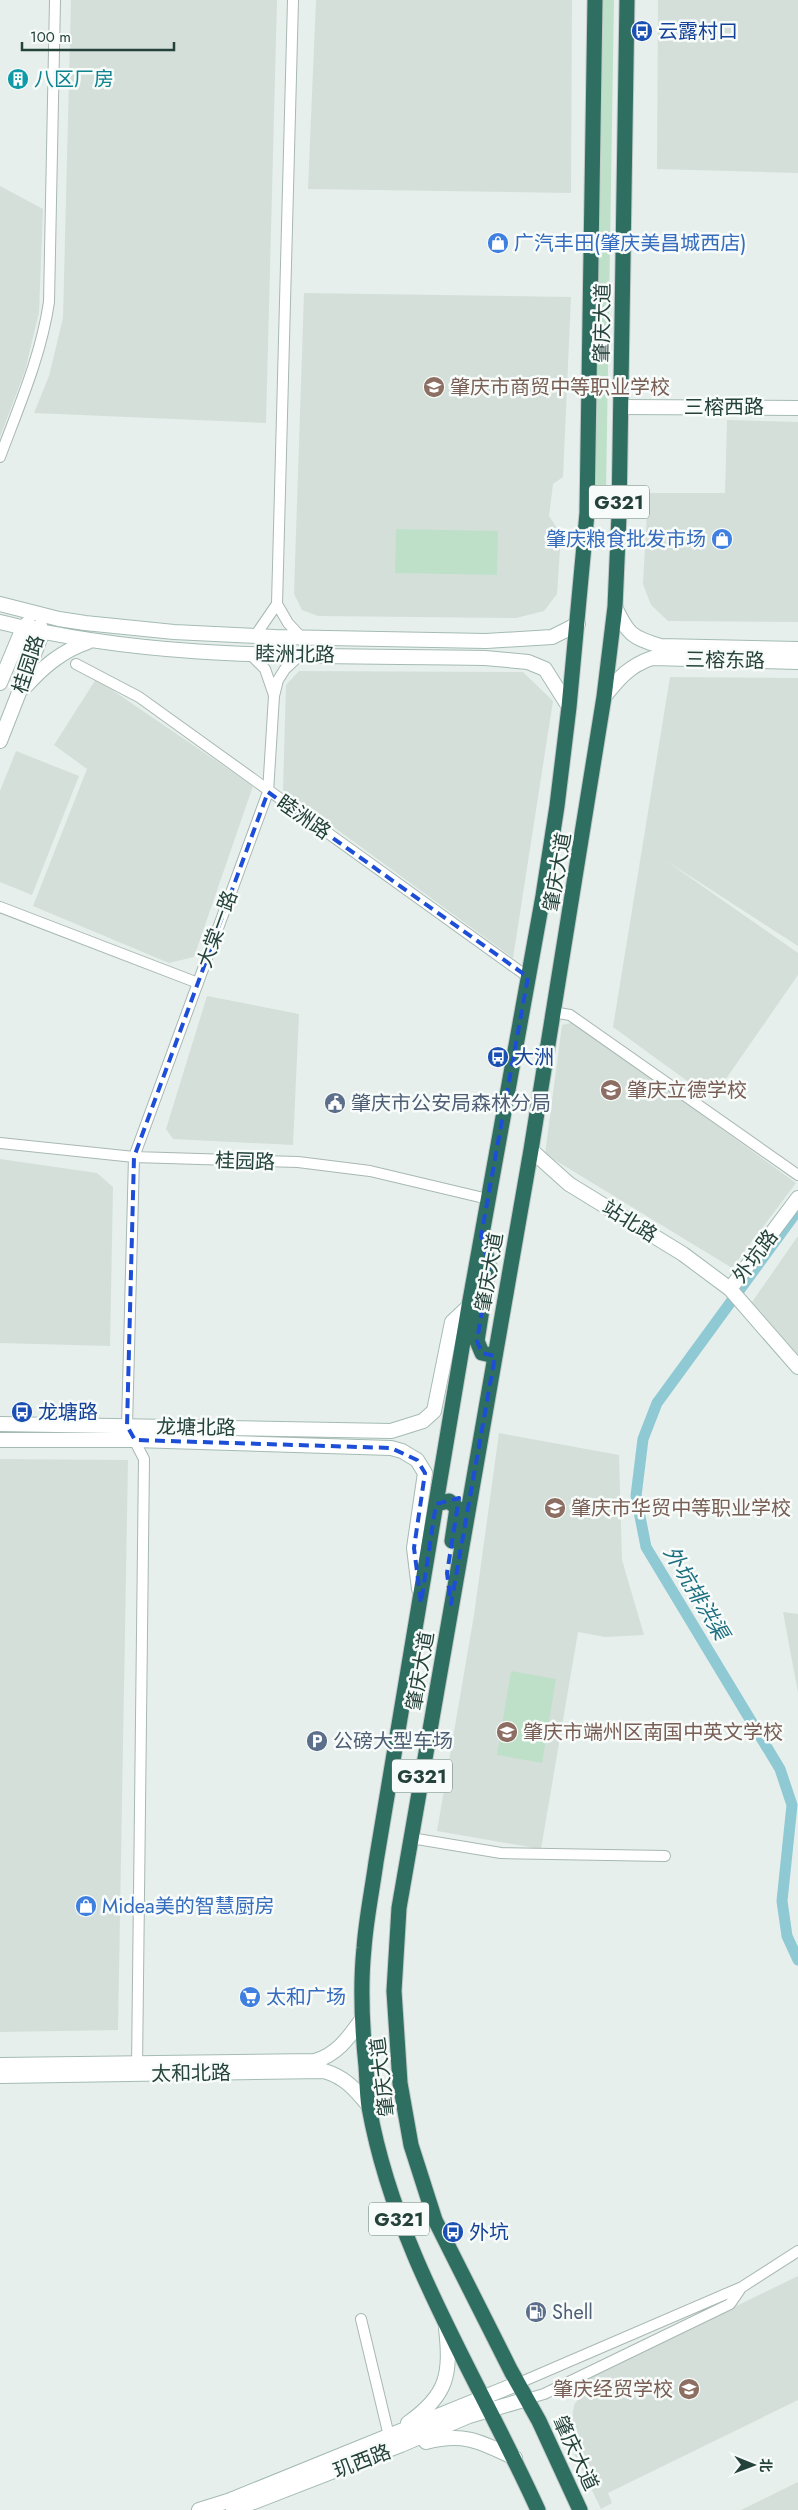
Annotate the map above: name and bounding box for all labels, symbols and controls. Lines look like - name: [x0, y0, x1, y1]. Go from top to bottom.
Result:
- place label: 云露村口: [658, 17, 738, 46]
- bus stop icon: 云露村口: [630, 19, 654, 43]
- scale bar: [22, 20, 175, 52]
- text: 100 m: [30, 26, 71, 48]
- place label: 八区厂房: [34, 65, 114, 94]
- building icon: 八区厂房: [6, 67, 30, 91]
- place label: 广汽丰田(肇庆美昌城西店): [514, 229, 746, 258]
- shop icon: 广汽丰田(肇庆美昌城西店): [486, 231, 510, 255]
- street label: 肇庆大道: [587, 283, 618, 363]
- place label: 肇庆市商贸中等职业学校: [450, 373, 670, 402]
- school or university icon: 肇庆市商贸中等职业学校: [422, 375, 446, 399]
- street label: 三榕西路: [684, 393, 764, 422]
- road number: G321: [589, 486, 649, 518]
- place label: 肇庆粮食批发市场: [546, 525, 706, 554]
- shop icon: 肇庆粮食批发市场: [710, 527, 734, 551]
- street label: 桂园路: [5, 631, 52, 697]
- street label: 睦洲北路: [255, 639, 335, 670]
- street label: 三榕东路: [685, 645, 765, 676]
- street label: 睦洲路: [271, 788, 337, 846]
- street label: 肇庆大道: [536, 830, 579, 914]
- street label: 大棠一路: [190, 887, 245, 972]
- place label: 大洲: [514, 1043, 554, 1072]
- bus stop icon: 大洲: [486, 1045, 510, 1069]
- place label: 肇庆立德学校: [627, 1076, 747, 1105]
- school or university icon: 肇庆立德学校: [599, 1078, 623, 1102]
- place label: 肇庆市公安局森林分局: [351, 1089, 551, 1118]
- public building icon: 肇庆市公安局森林分局: [323, 1091, 347, 1115]
- street label: 桂园路: [214, 1146, 275, 1177]
- street label: 站北路: [597, 1193, 663, 1250]
- street label: 外坑路: [726, 1224, 785, 1289]
- street label: 肇庆大道: [468, 1230, 511, 1314]
- place label: 龙塘路: [38, 1398, 98, 1427]
- bus stop icon: 龙塘路: [10, 1400, 34, 1424]
- street label: 龙塘北路: [156, 1412, 236, 1443]
- place label: 肇庆市华贸中等职业学校: [571, 1494, 791, 1523]
- school or university icon: 肇庆市华贸中等职业学校: [543, 1496, 567, 1520]
- water label: 外坑排洪渠: [656, 1540, 737, 1648]
- street label: 肇庆大道: [399, 1629, 442, 1713]
- place label: 肇庆市端州区南国中英文学校: [523, 1718, 783, 1747]
- school or university icon: 肇庆市端州区南国中英文学校: [495, 1720, 519, 1744]
- place label: 公磅大型车场: [333, 1727, 453, 1756]
- parking icon: 公磅大型车场: [305, 1729, 329, 1753]
- road number: G321: [392, 1760, 452, 1792]
- place label: Midea美的智慧厨房: [102, 1892, 275, 1921]
- shop icon: Midea美的智慧厨房: [74, 1894, 98, 1918]
- place label: 太和广场: [266, 1983, 346, 2012]
- supermarket icon: 太和广场: [238, 1985, 262, 2009]
- street label: 肇庆大道: [363, 2035, 402, 2118]
- street label: 太和北路: [151, 2058, 231, 2089]
- road number: G321: [369, 2202, 429, 2236]
- place label: 外坑: [469, 2218, 509, 2247]
- bus stop icon: 外坑: [441, 2220, 465, 2244]
- place label: Shell: [552, 2298, 593, 2327]
- fuel station icon: Shell: [524, 2300, 548, 2324]
- place label: 肇庆经贸学校: [553, 2375, 673, 2404]
- school or university icon: 肇庆经贸学校: [677, 2377, 701, 2401]
- street label: 肇庆大道: [546, 2411, 606, 2496]
- street label: 玑西路: [329, 2437, 395, 2486]
- north arrow: [728, 2440, 778, 2490]
- text: 北: [756, 2458, 776, 2472]

